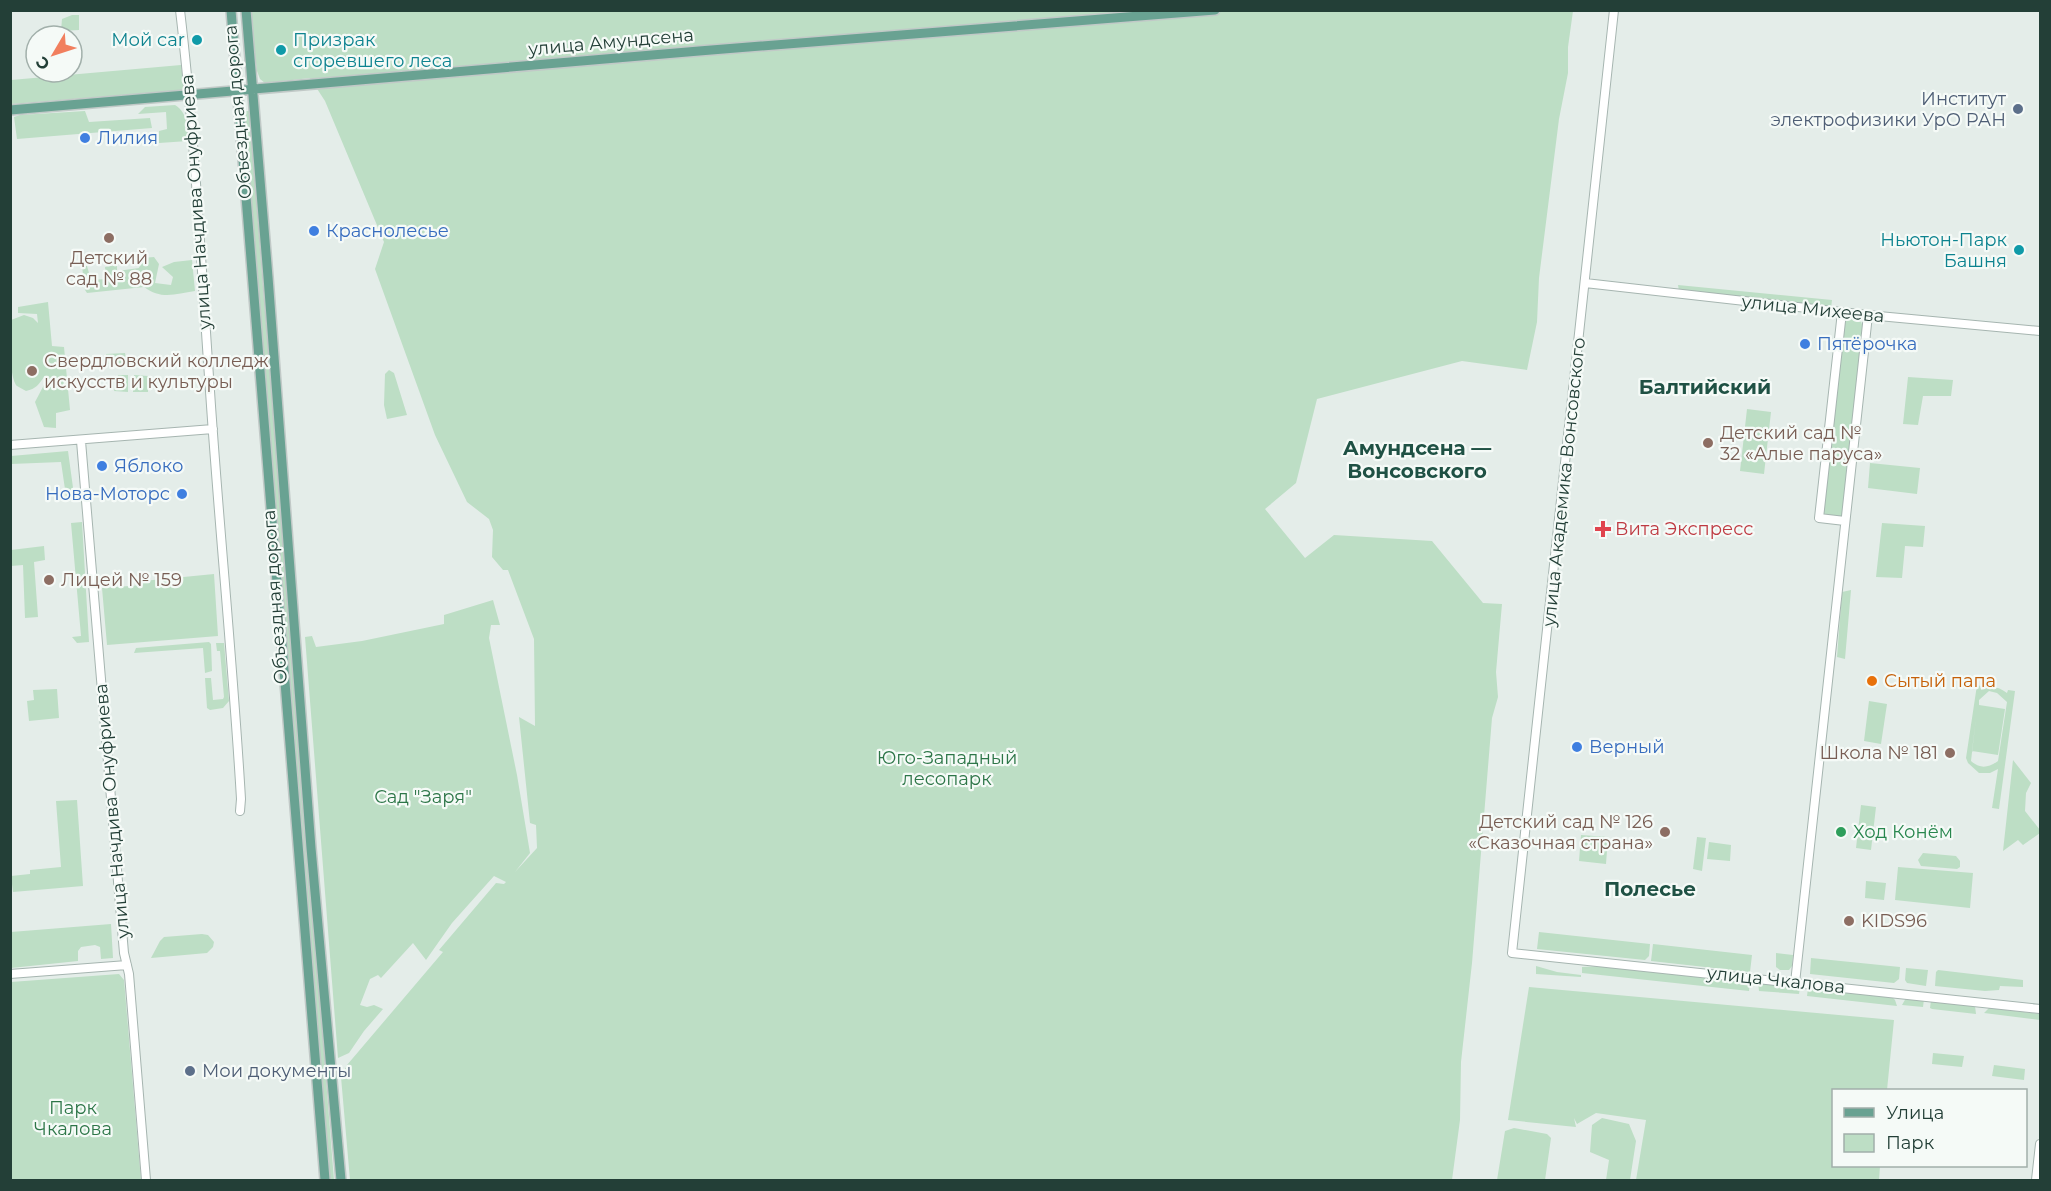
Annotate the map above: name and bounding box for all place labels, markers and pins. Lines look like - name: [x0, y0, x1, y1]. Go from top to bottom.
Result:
- place label: Мой car: [111, 29, 185, 51]
- place label: Призрак сгоревшего леса: [293, 29, 452, 72]
- marker: Мой car: [190, 33, 204, 47]
- marker: Призрак сгоревшего леса: [274, 43, 288, 57]
- place label: Институт электрофизики УрО РАН: [1771, 88, 2006, 131]
- marker: Институт электрофизики УрО РАН: [2011, 102, 2025, 116]
- place label: Лилия: [97, 127, 158, 149]
- marker: Лилия: [78, 131, 92, 145]
- place label: Краснолесье: [326, 220, 449, 242]
- marker: Краснолесье: [307, 224, 321, 238]
- place label: Ньютон-Парк Башня: [1880, 229, 2008, 272]
- marker: Детский сад № 88: [102, 231, 116, 245]
- marker: Ньютон-Парк Башня: [2012, 243, 2026, 257]
- place label: Детский сад № 88: [66, 247, 152, 290]
- place label: Пятёрочка: [1817, 333, 1917, 355]
- marker: Пятёрочка: [1798, 337, 1812, 351]
- place label: Свердловский колледж искусств и культуры: [44, 350, 269, 393]
- marker: Свердловский колледж искусств и культуры: [25, 364, 39, 378]
- place label: Детский сад № 32 «Алые паруса»: [1720, 422, 1882, 465]
- marker: Детский сад № 32 «Алые паруса»: [1701, 436, 1715, 450]
- place label: Яблоко: [114, 455, 183, 477]
- marker: Яблоко: [95, 459, 109, 473]
- place label: Нова-Моторс: [45, 483, 170, 505]
- marker: Нова-Моторс: [175, 487, 189, 501]
- place label: Вита Экспресс: [1615, 518, 1753, 540]
- marker: Вита Экспресс: [1596, 522, 1610, 536]
- place label: Лицей № 159: [61, 569, 182, 591]
- marker: Лицей № 159: [42, 573, 56, 587]
- place label: Сытый папа: [1884, 670, 1996, 692]
- marker: Сытый папа: [1865, 674, 1879, 688]
- place label: Верный: [1589, 736, 1665, 758]
- marker: Верный: [1570, 740, 1584, 754]
- place label: Школа № 181: [1819, 742, 1938, 764]
- marker: Школа № 181: [1943, 746, 1957, 760]
- place label: Детский сад № 126 «Сказочная страна»: [1468, 811, 1653, 854]
- place label: Ход Конём: [1853, 821, 1953, 843]
- marker: Детский сад № 126 «Сказочная страна»: [1658, 825, 1672, 839]
- marker: Ход Конём: [1834, 825, 1848, 839]
- place label: KIDS96: [1861, 910, 1927, 932]
- marker: KIDS96: [1842, 914, 1856, 928]
- place label: Мои документы: [202, 1060, 351, 1082]
- marker: Мои документы: [183, 1064, 197, 1078]

